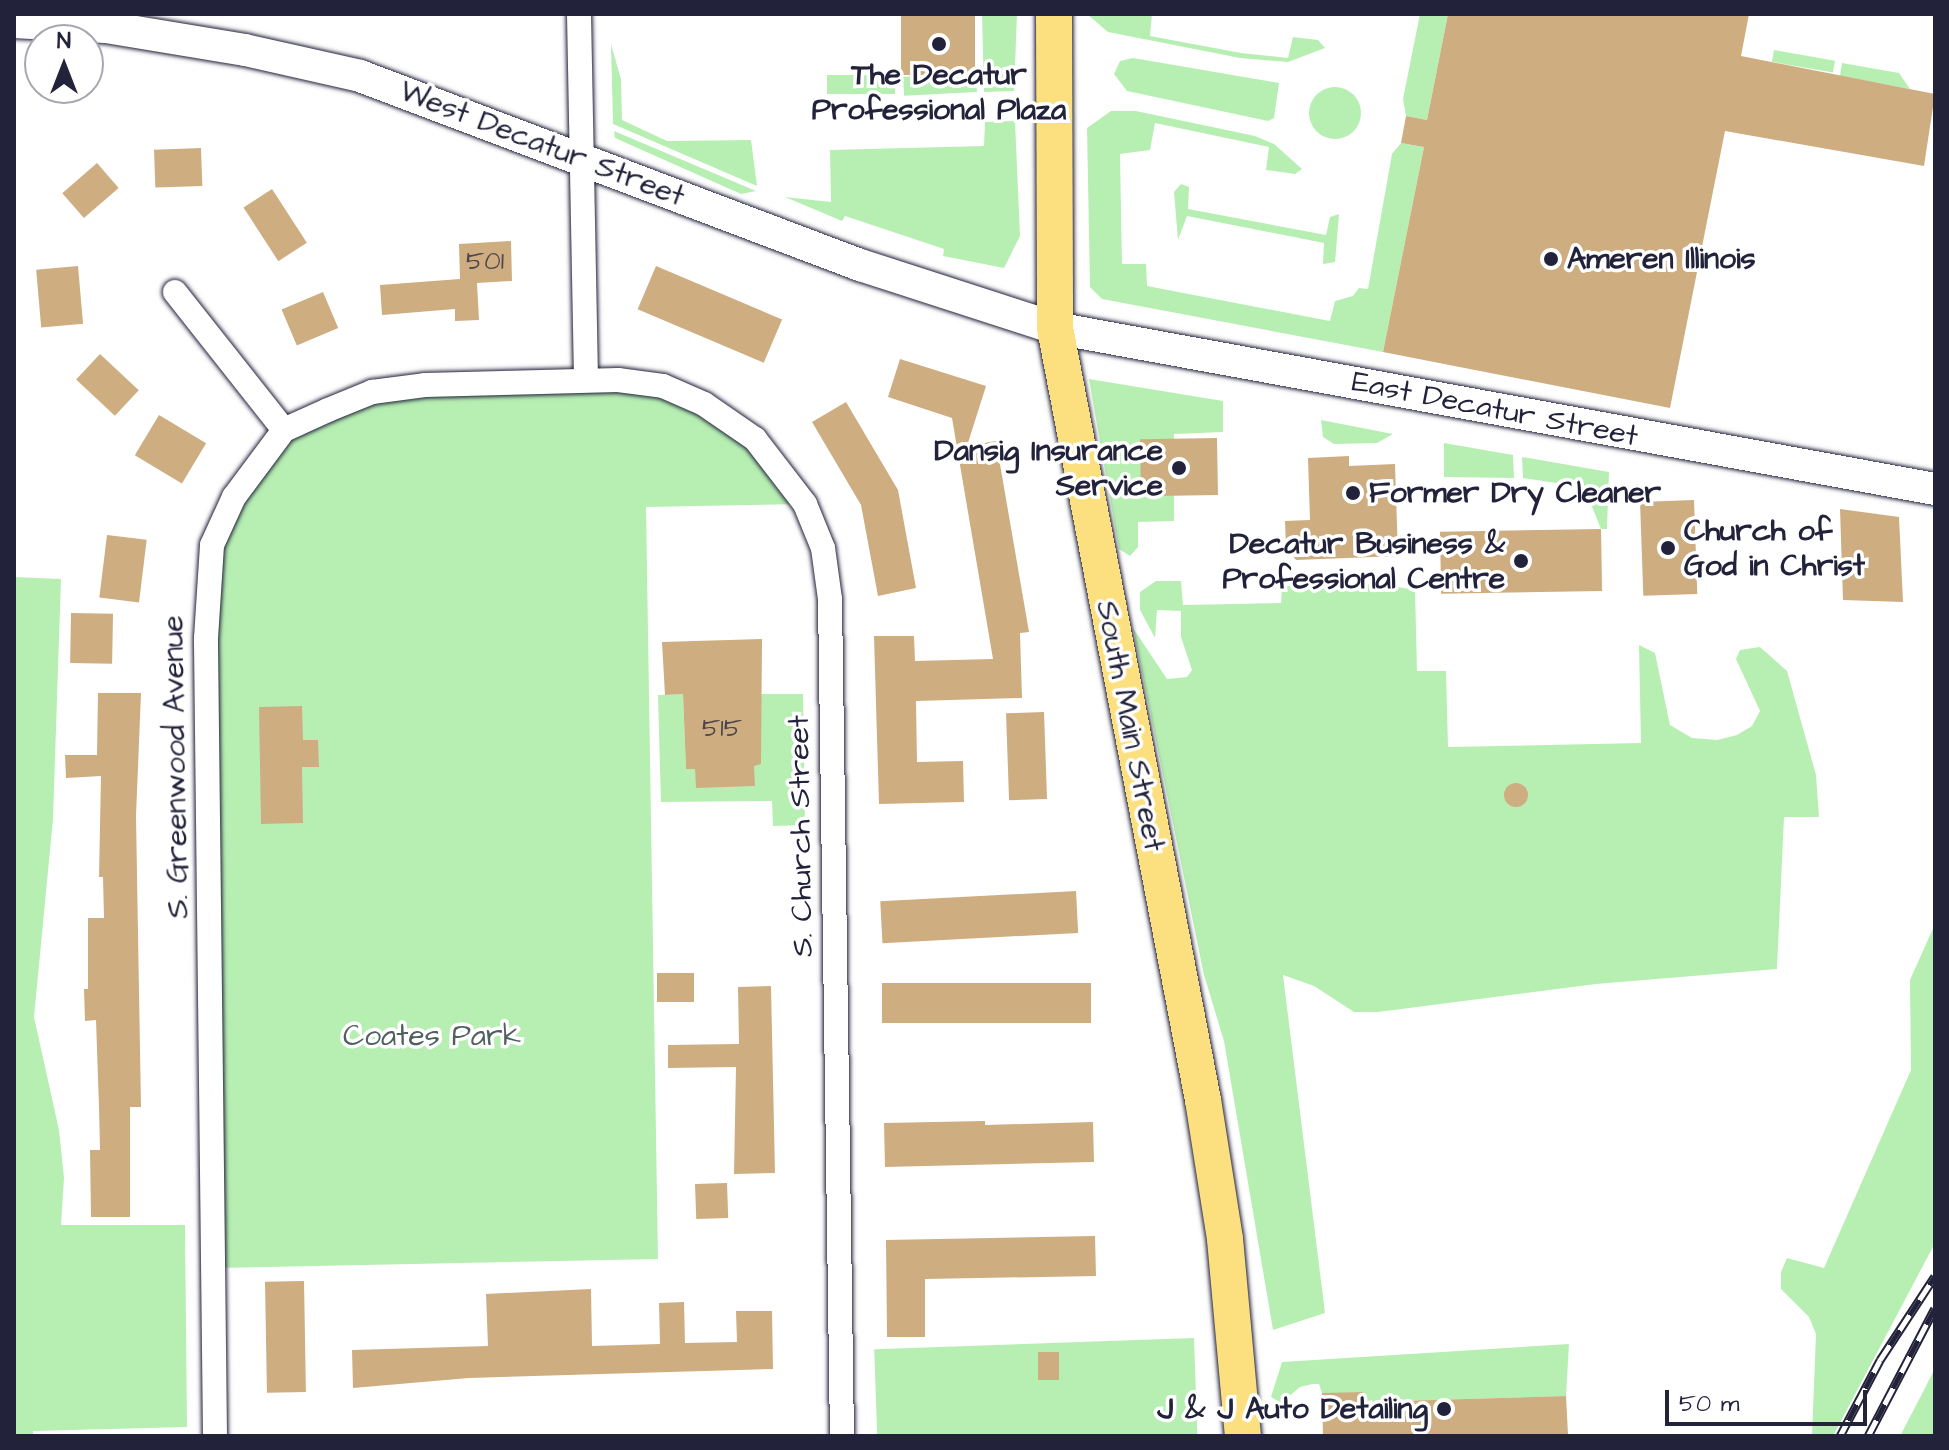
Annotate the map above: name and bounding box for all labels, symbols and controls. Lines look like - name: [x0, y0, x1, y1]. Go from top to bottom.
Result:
- north arrow: [24, 24, 104, 104]
- text: N: [57, 26, 71, 57]
- marker: The Decatur Professional Plaza: [930, 35, 948, 53]
- place label: The Decatur Professional Plaza: [812, 57, 1066, 128]
- street label: West Decatur Street: [395, 73, 689, 215]
- place label: Ameren Illinois: [1567, 241, 1756, 277]
- house number: 501: [466, 246, 504, 278]
- marker: Ameren Illinois: [1542, 250, 1560, 268]
- street label: East Decatur Street: [1349, 364, 1641, 454]
- place label: Dansig Insurance Service: [934, 433, 1163, 504]
- marker: Dansig Insurance Service: [1170, 459, 1188, 477]
- place label: Former Dry Cleaner: [1369, 475, 1661, 511]
- marker: Former Dry Cleaner: [1344, 484, 1362, 502]
- place label: Church of God in Christ: [1684, 513, 1865, 584]
- place label: Decatur Business & Professional Centre: [1222, 526, 1505, 596]
- marker: Church of God in Christ: [1659, 539, 1677, 557]
- marker: Decatur Business & Professional Centre: [1512, 552, 1530, 570]
- street label: South Main Street: [1088, 598, 1172, 854]
- street label: S. Greenwood Avenue: [155, 615, 197, 919]
- house number: 515: [702, 713, 742, 745]
- street label: S. Church Street: [781, 715, 821, 957]
- park label: Coates Park: [343, 1018, 521, 1054]
- scale bar: [1669, 1374, 1871, 1424]
- text: 50 m: [1679, 1387, 1739, 1421]
- place label: J & J Auto Detailing: [1157, 1391, 1428, 1427]
- marker: J & J Auto Detailing: [1435, 1400, 1453, 1418]

